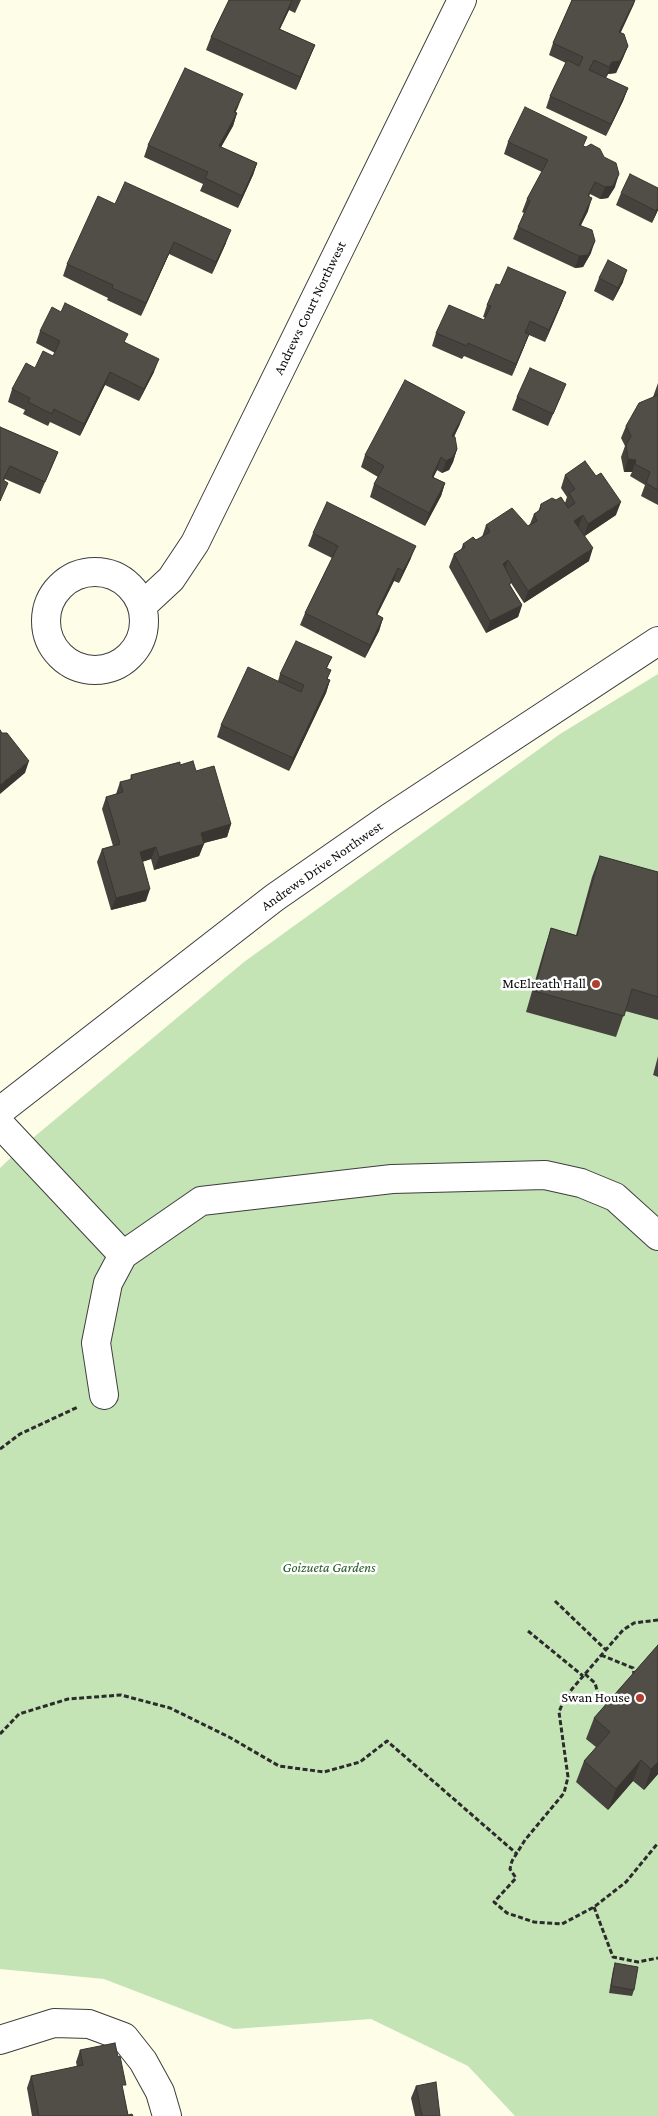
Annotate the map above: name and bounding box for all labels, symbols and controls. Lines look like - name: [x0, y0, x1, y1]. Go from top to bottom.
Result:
- street label: Andrews Court Northwest: [270, 239, 350, 377]
- street label: Andrews Drive Northwest: [258, 818, 386, 914]
- place label: McElreath Hall: [502, 976, 586, 992]
- marker: McElreath Hall: [590, 978, 602, 990]
- park label: Goizueta Gardens: [283, 1560, 375, 1576]
- place label: Swan House: [562, 1690, 630, 1706]
- marker: Swan House: [634, 1692, 646, 1704]

